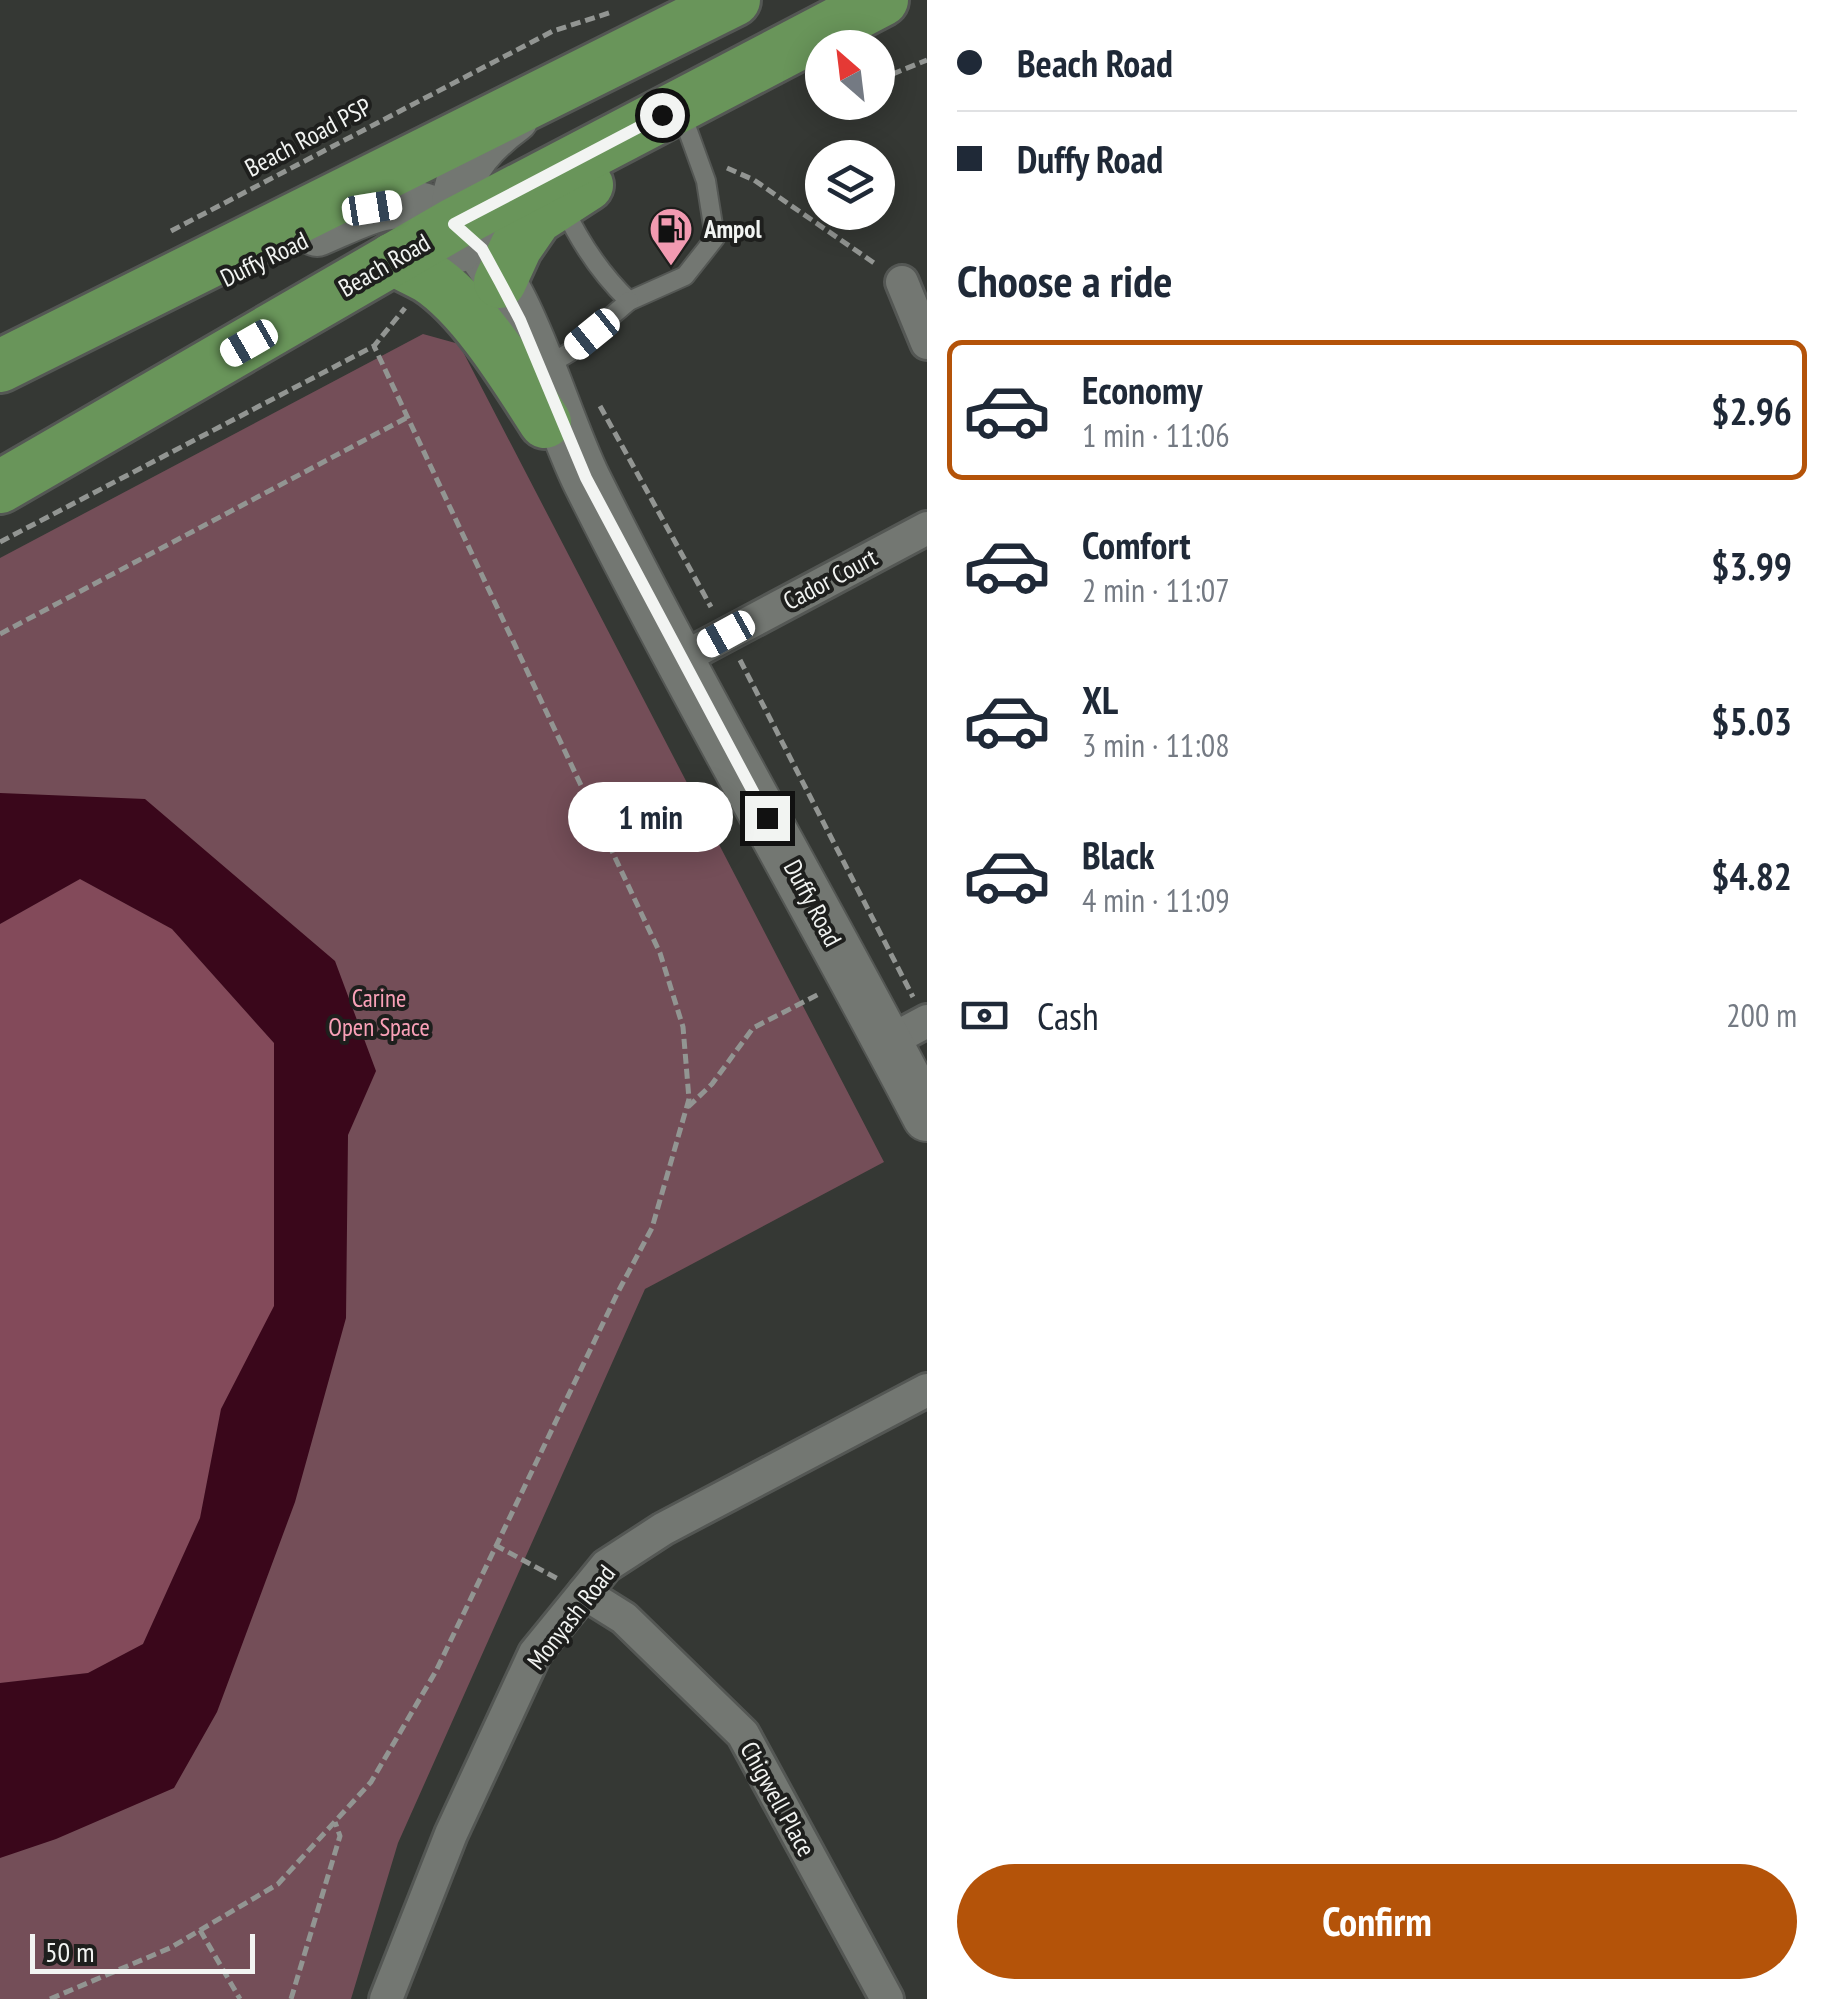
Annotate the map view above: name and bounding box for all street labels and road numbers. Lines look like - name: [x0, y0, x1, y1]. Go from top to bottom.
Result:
- street label: Beach Road PSP: [239, 90, 377, 184]
- street label: Duffy Road: [215, 224, 313, 294]
- street label: Beach Road: [333, 226, 435, 304]
- street label: Cador Court: [778, 541, 882, 617]
- street label: Duffy Road: [777, 854, 849, 952]
- street label: Monyash Road: [520, 1558, 622, 1676]
- street label: Chigwell Place: [733, 1736, 823, 1862]

